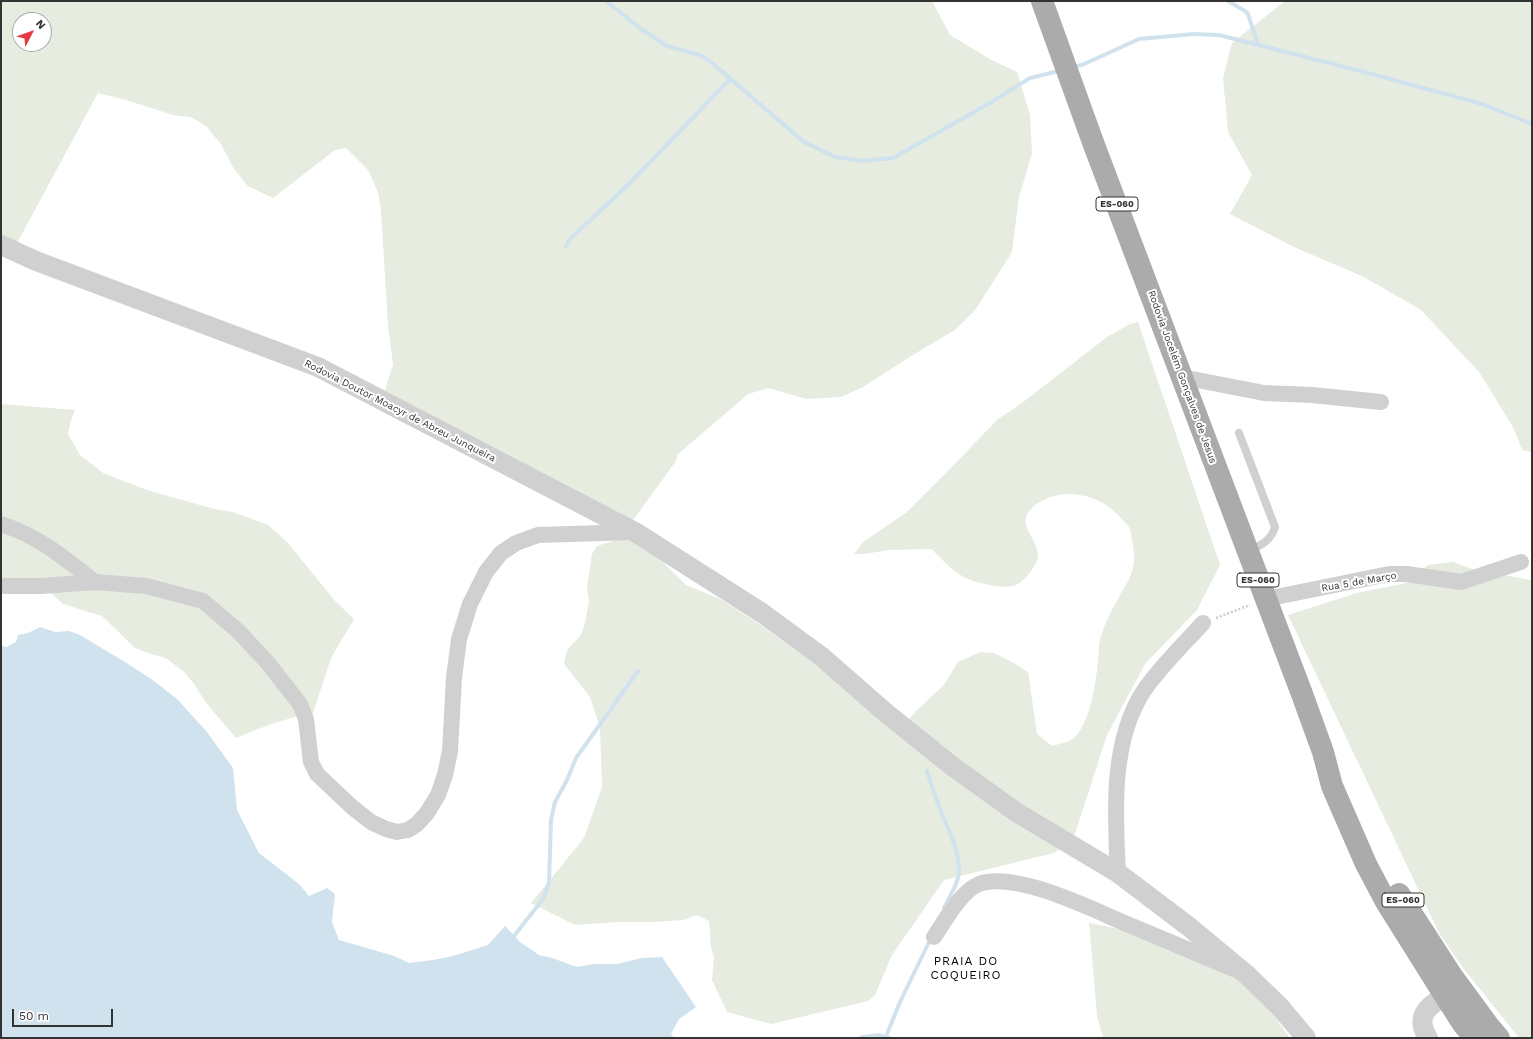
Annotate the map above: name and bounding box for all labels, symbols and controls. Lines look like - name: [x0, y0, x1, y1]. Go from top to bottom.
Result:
- north arrow: [12, 12, 52, 52]
- text: N: [33, 17, 48, 32]
- road number: ES-060: [1096, 197, 1138, 211]
- street label: Rodovia Jocelém Gonçalves de Jesus: [1145, 289, 1219, 465]
- street label: Rodovia Doutor Moacyr de Abreu Junqueira: [302, 357, 498, 465]
- street label: Rua 5 de Março: [1320, 569, 1398, 595]
- road number: ES-060: [1237, 573, 1279, 587]
- road number: ES-060: [1382, 893, 1424, 907]
- district label: PRAIA DO COQUEIRO: [931, 954, 1001, 982]
- scale bar: [14, 1001, 115, 1027]
- text: 50 m: [19, 1009, 49, 1023]

